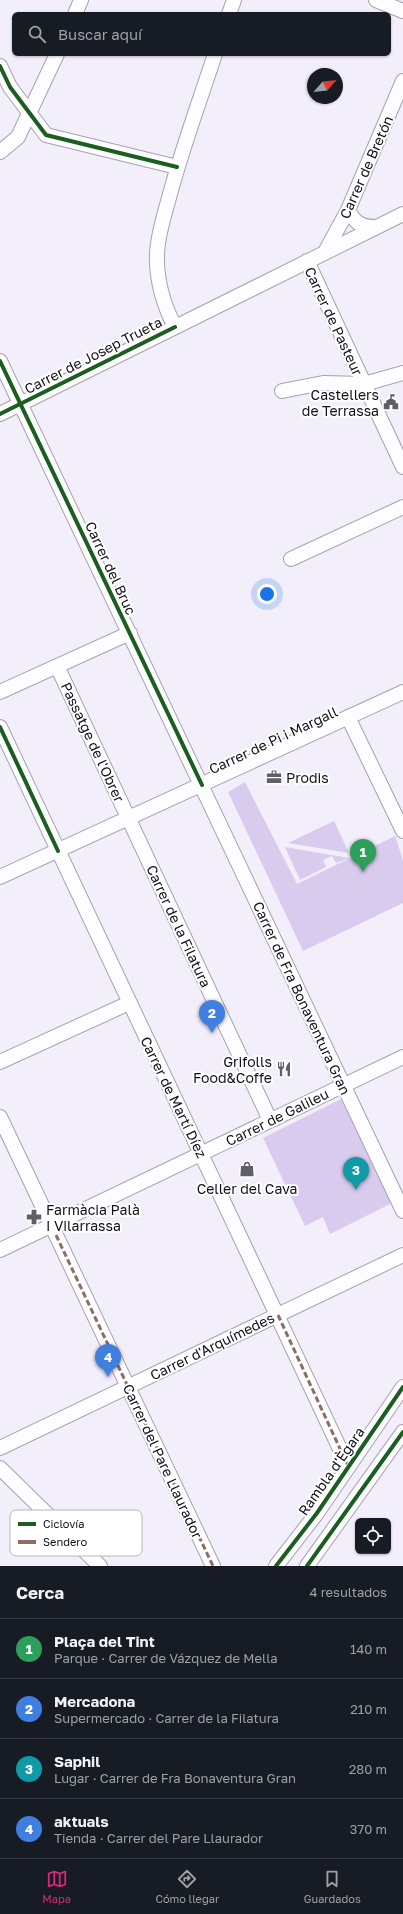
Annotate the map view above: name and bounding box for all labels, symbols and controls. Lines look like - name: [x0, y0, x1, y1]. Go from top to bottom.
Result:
- search box: [12, 12, 391, 56]
- icon: search: [26, 23, 48, 45]
- text: Buscar aquí: [58, 25, 142, 43]
- north arrow: [307, 68, 343, 104]
- street label: Carrer de Bretón: [336, 113, 396, 221]
- street label: Carrer de Pasteur: [301, 264, 367, 378]
- street label: Carrer de Josep Trueta: [21, 313, 165, 397]
- place label: Castellers de Terrassa: [302, 386, 379, 419]
- public building icon: Castellers de Terrassa: [382, 393, 400, 411]
- street label: Carrer del Bruc: [82, 519, 140, 618]
- your location: [257, 584, 277, 604]
- street label: Passatge de l'Obrer: [58, 679, 129, 805]
- street label: Carrer de Pi i Margall: [206, 703, 340, 777]
- office icon: Prodis: [265, 768, 283, 786]
- place label: Prodis: [286, 769, 329, 786]
- pin: 1: [350, 839, 376, 872]
- street label: Carrer de la Filatura: [143, 862, 215, 990]
- street label: Carrer de Fra Bonaventura Gran: [250, 899, 354, 1097]
- pin: 2: [199, 1000, 225, 1033]
- street label: Carrer de Martí Díez: [137, 1034, 211, 1160]
- place label: Grifolls Food&Coffe: [193, 1053, 272, 1086]
- restaurant icon: Grifolls Food&Coffe: [275, 1060, 293, 1078]
- street label: Carrer de Galileu: [223, 1085, 331, 1149]
- pin: 3: [343, 1157, 369, 1190]
- shop icon: Celler del Cava: [238, 1160, 256, 1178]
- place label: Celler del Cava: [197, 1180, 297, 1197]
- place label: Farmàcia Palà I Vilarrassa: [46, 1201, 140, 1234]
- pharmacy icon: Farmàcia Palà I Vilarrassa: [25, 1208, 43, 1226]
- street label: Carrer d'Arquímedes: [147, 1309, 277, 1383]
- pin: 4: [95, 1344, 121, 1377]
- street label: Carrer del Pare Llaurador: [120, 1381, 206, 1541]
- street label: Rambla d'Ègara: [294, 1424, 368, 1518]
- legend: [10, 1510, 142, 1556]
- text: Ciclovía: [43, 1517, 85, 1530]
- map controls: [355, 1518, 391, 1554]
- button: locate: [355, 1518, 391, 1554]
- text: Sendero: [43, 1535, 88, 1548]
- text: Cerca: [16, 1582, 64, 1603]
- text: 4 resultados: [309, 1584, 387, 1600]
- text: Plaça del Tint: [54, 1632, 155, 1650]
- text: 1: [26, 1641, 32, 1657]
- text: 140 m: [350, 1641, 387, 1657]
- text: Parque · Carrer de Vázquez de Mella: [54, 1650, 278, 1666]
- text: Mercadona: [54, 1692, 135, 1710]
- text: 2: [25, 1701, 33, 1717]
- text: 210 m: [350, 1701, 387, 1717]
- text: Supermercado · Carrer de la Filatura: [54, 1710, 279, 1726]
- text: Saphil: [54, 1752, 100, 1770]
- text: 3: [25, 1761, 33, 1777]
- text: 280 m: [349, 1761, 387, 1777]
- text: Lugar · Carrer de Fra Bonaventura Gran: [54, 1770, 296, 1786]
- text: aktuals: [54, 1812, 109, 1830]
- text: 4: [25, 1821, 33, 1837]
- text: 370 m: [350, 1821, 387, 1837]
- text: Tienda · Carrer del Pare Llaurador: [54, 1830, 263, 1846]
- tab: Mapa: [42, 1868, 71, 1905]
- tab: Cómo llegar: [155, 1868, 219, 1905]
- tab: Guardados: [304, 1868, 361, 1905]

